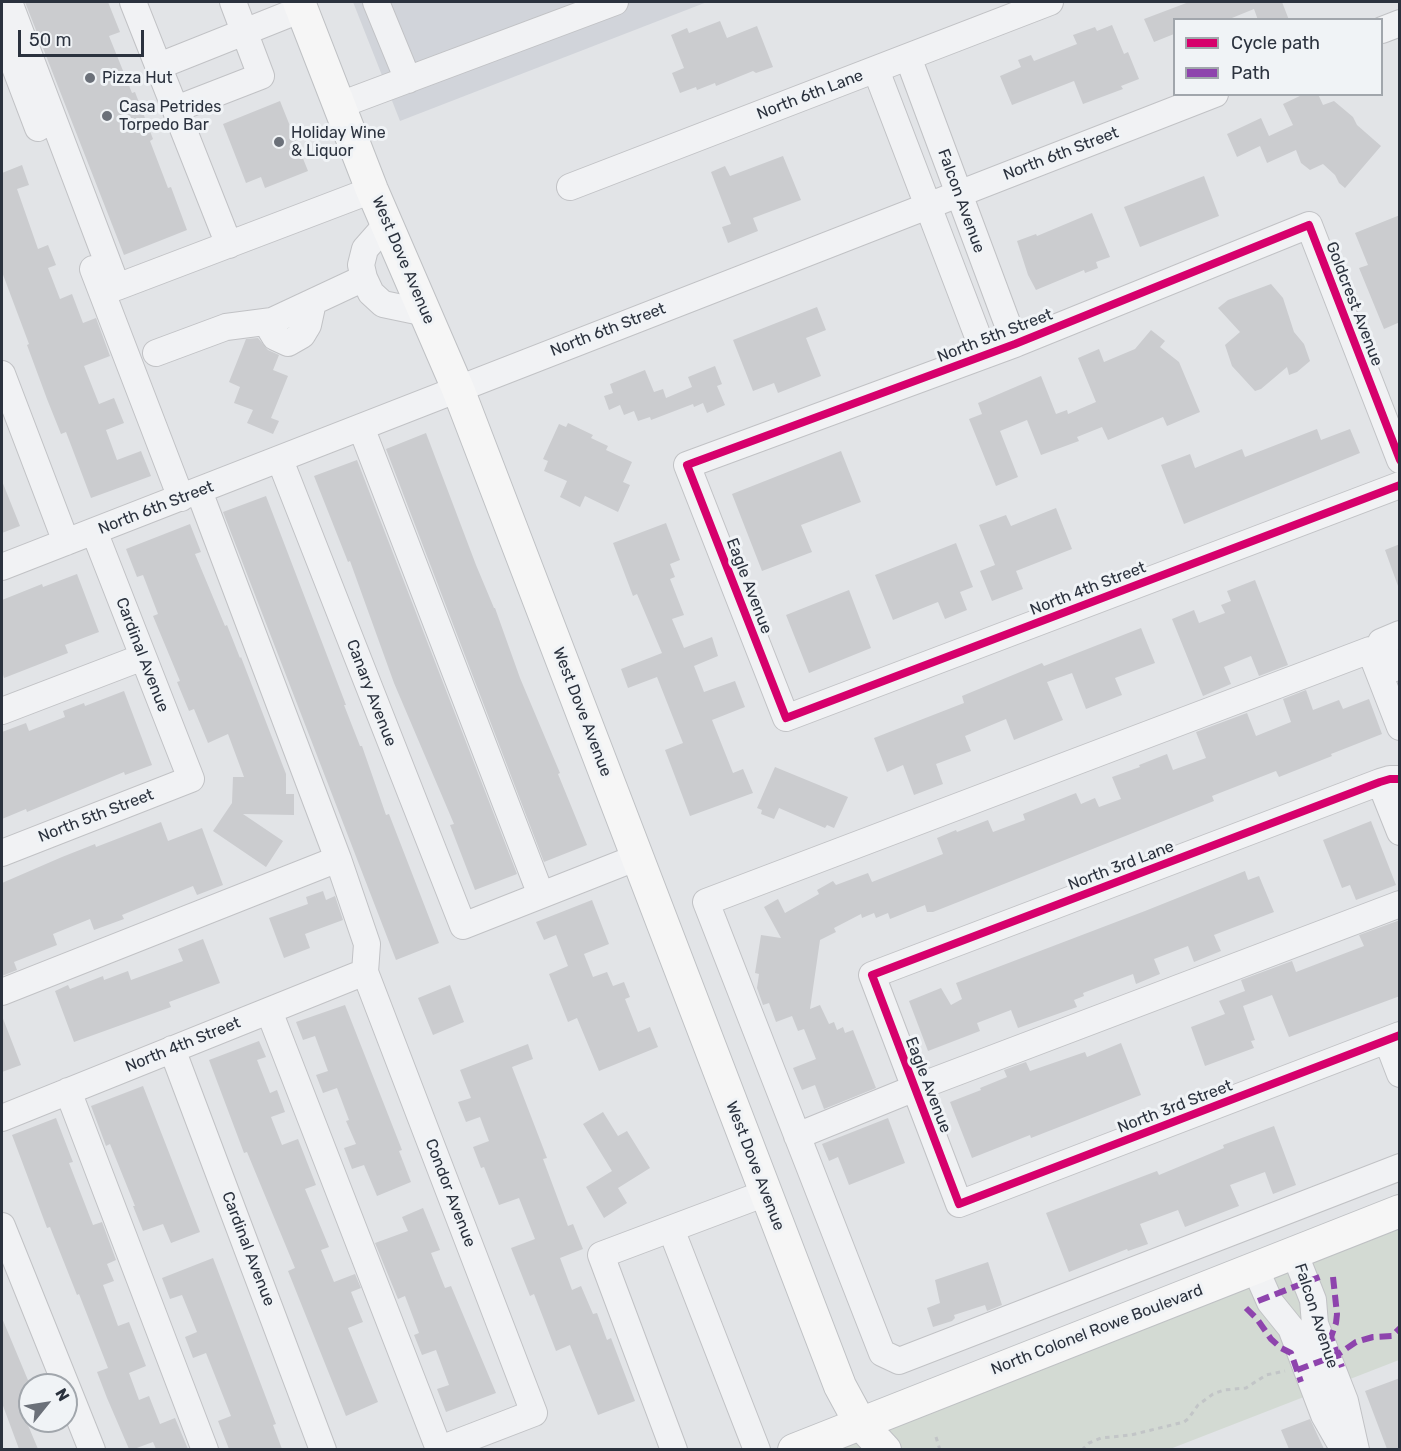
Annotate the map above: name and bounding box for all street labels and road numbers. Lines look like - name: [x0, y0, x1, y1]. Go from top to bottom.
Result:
- street label: North 6th Lane: [754, 66, 866, 124]
- street label: North 6th Street: [1001, 123, 1121, 185]
- street label: Falcon Avenue: [933, 146, 989, 256]
- street label: West Dove Avenue: [367, 193, 439, 327]
- street label: Goldcrest Avenue: [1321, 239, 1387, 369]
- street label: North 6th Street: [548, 299, 668, 361]
- street label: North 5th Street: [935, 305, 1055, 367]
- street label: North 6th Street: [96, 477, 216, 539]
- street label: Eagle Avenue: [722, 535, 776, 637]
- street label: North 4th Street: [1027, 558, 1149, 620]
- street label: Cardinal Avenue: [111, 595, 173, 715]
- street label: Canary Avenue: [342, 637, 400, 749]
- street label: West Dove Avenue: [548, 645, 616, 779]
- street label: North 5th Street: [36, 785, 156, 847]
- street label: North 3rd Lane: [1065, 837, 1177, 895]
- street label: North 4th Street: [123, 1013, 243, 1077]
- street label: Eagle Avenue: [901, 1034, 955, 1136]
- street label: North 3rd Street: [1115, 1076, 1235, 1138]
- street label: West Dove Avenue: [721, 1099, 789, 1233]
- street label: Condor Avenue: [421, 1136, 479, 1250]
- street label: Cardinal Avenue: [217, 1189, 279, 1309]
- street label: Falcon Avenue: [1290, 1261, 1342, 1371]
- street label: North Colonel Rowe Boulevard: [988, 1281, 1206, 1379]

